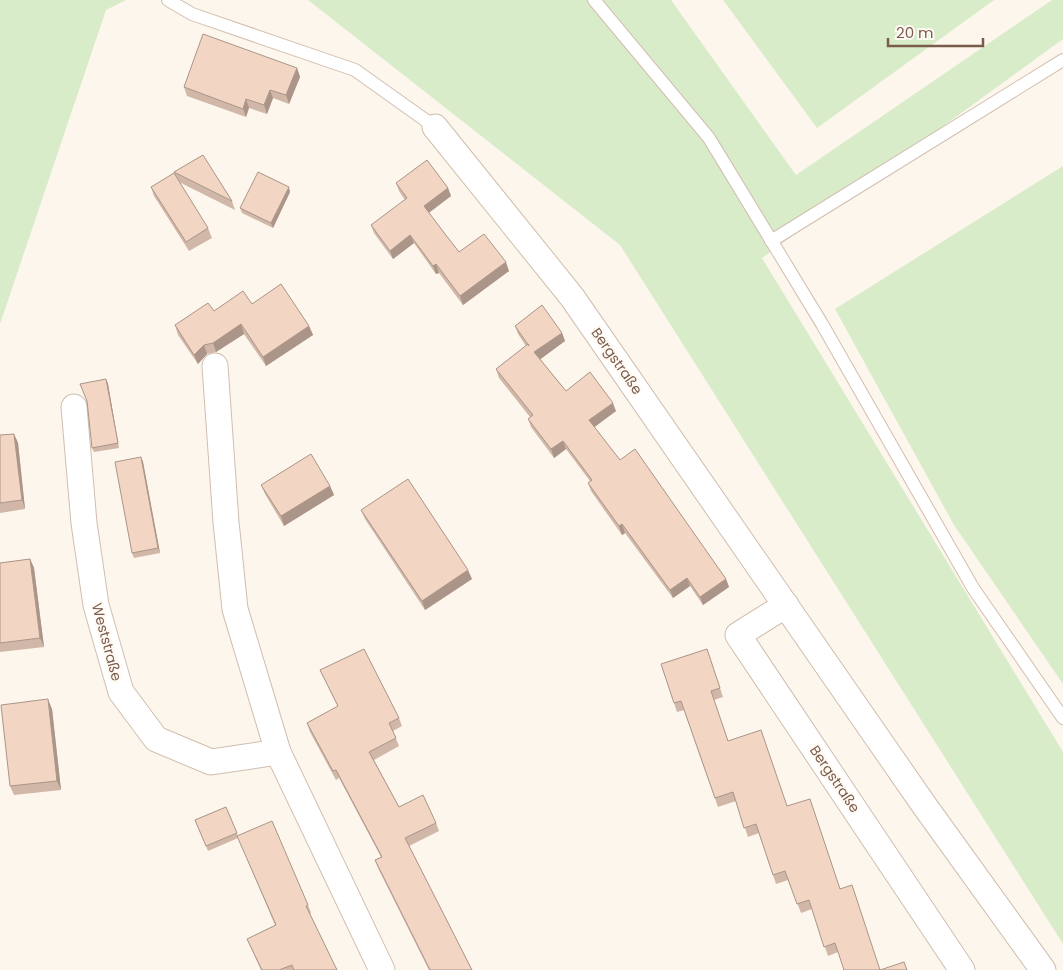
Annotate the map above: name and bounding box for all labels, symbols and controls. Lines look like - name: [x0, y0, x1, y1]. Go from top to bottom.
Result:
- scale bar: [888, 15, 983, 47]
- text: 20 m: [896, 22, 934, 43]
- street label: Bergstraße: [587, 324, 648, 399]
- street label: Weststraße: [87, 601, 127, 684]
- street label: Bergstraße: [805, 741, 865, 817]

